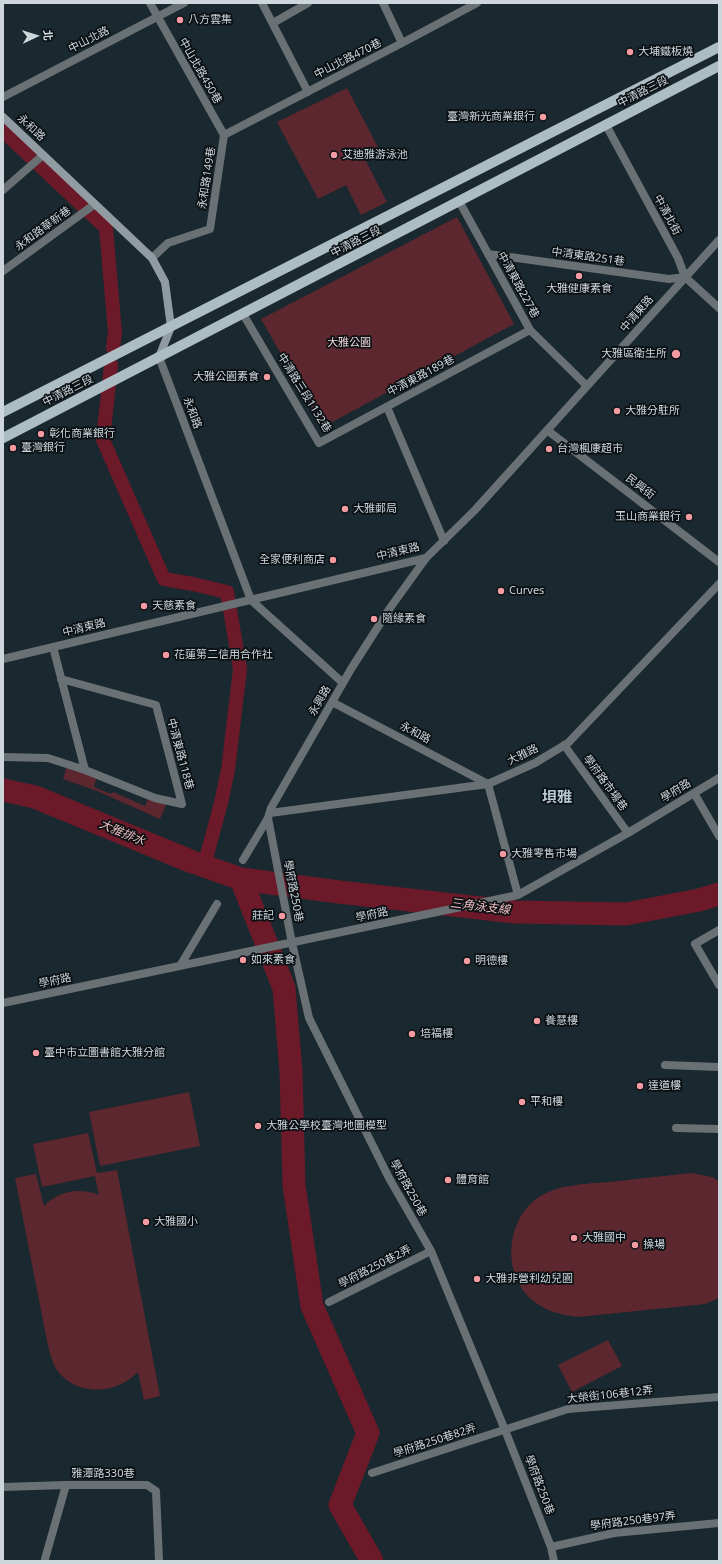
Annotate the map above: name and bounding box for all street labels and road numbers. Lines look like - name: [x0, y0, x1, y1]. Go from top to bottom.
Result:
- street label: 中山北路: [66, 24, 112, 56]
- street label: 中山北路450巷: [176, 36, 224, 106]
- street label: 中山北路470巷: [312, 36, 384, 82]
- street label: 中清路三段: [616, 74, 670, 110]
- street label: 永和路: [14, 112, 48, 144]
- street label: 永和路149巷: [196, 146, 218, 210]
- street label: 中清北街: [651, 193, 683, 237]
- street label: 永和路華新巷: [12, 204, 74, 254]
- street label: 中清路三段: [329, 224, 383, 260]
- street label: 中清東路251巷: [551, 245, 625, 269]
- street label: 中清東路227巷: [494, 249, 542, 321]
- street label: 中清東路: [618, 293, 656, 335]
- street label: 中清路三段1132巷: [274, 351, 334, 435]
- street label: 中清東路189巷: [385, 353, 457, 399]
- street label: 中清路三段: [41, 373, 95, 409]
- street label: 永和路: [180, 395, 204, 431]
- street label: 民興街: [623, 472, 657, 502]
- street label: 中清東路: [375, 540, 421, 564]
- street label: 中清東路: [61, 616, 107, 640]
- street label: 永興路: [306, 683, 334, 719]
- street label: 中清東路118巷: [164, 717, 196, 791]
- street label: 永和路: [397, 719, 433, 747]
- street label: 大雅路: [505, 742, 541, 768]
- street label: 學府路市場巷: [580, 752, 630, 814]
- street label: 學府路: [658, 777, 694, 805]
- street label: 學府路250巷: [281, 859, 305, 923]
- street label: 學府路: [354, 905, 390, 925]
- street label: 學府路: [37, 971, 73, 991]
- street label: 學府路250巷: [387, 1157, 429, 1219]
- street label: 學府路250巷2弄: [336, 1243, 414, 1291]
- street label: 大榮街106巷12弄: [566, 1384, 654, 1406]
- street label: 學府路250巷82弄: [392, 1421, 478, 1461]
- street label: 學府路250巷: [522, 1453, 556, 1517]
- street label: 雅潭路330巷: [72, 1467, 134, 1481]
- street label: 學府路250巷97弄: [589, 1509, 677, 1533]

